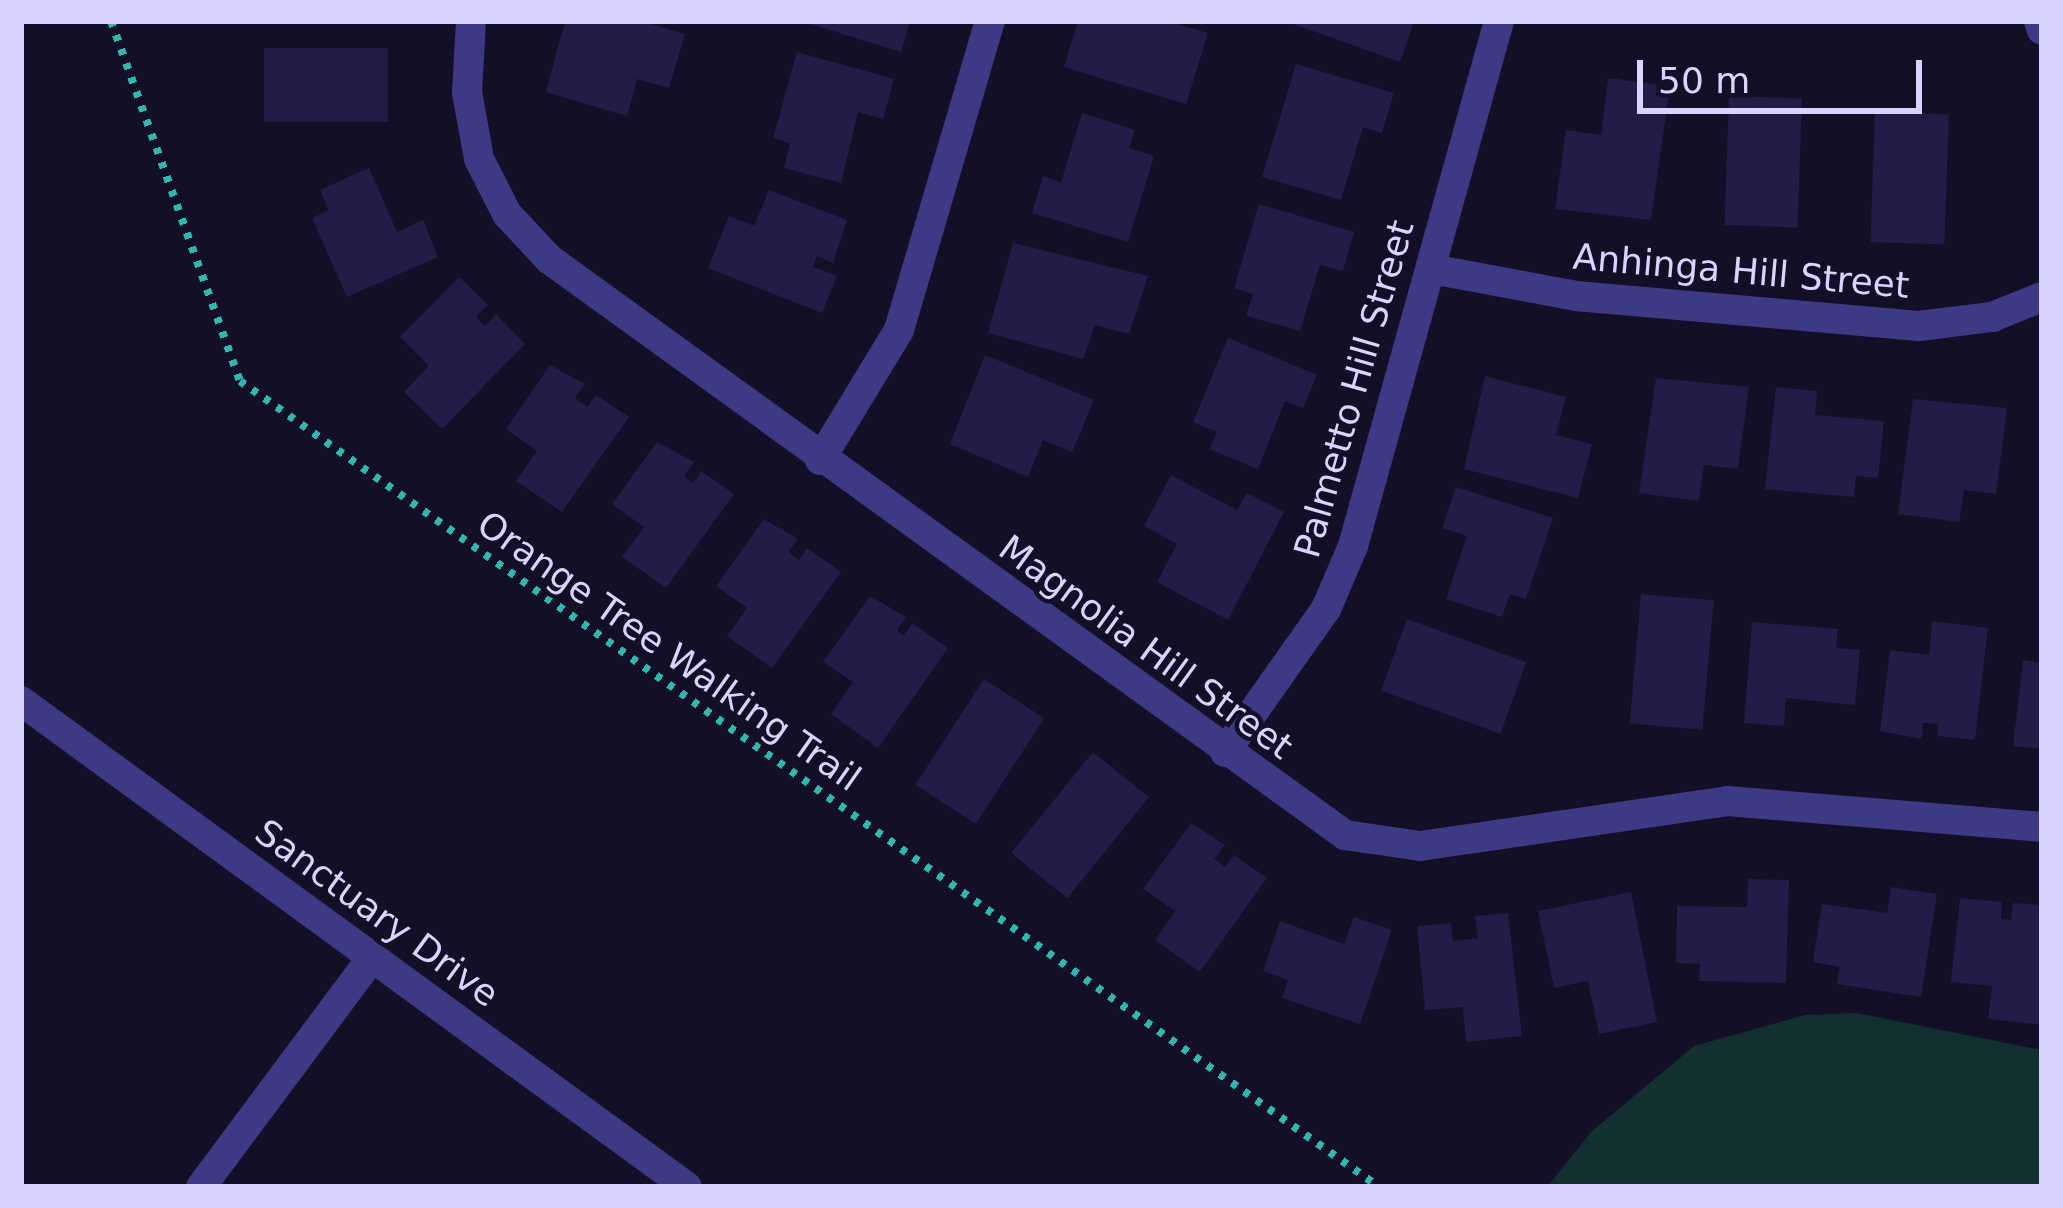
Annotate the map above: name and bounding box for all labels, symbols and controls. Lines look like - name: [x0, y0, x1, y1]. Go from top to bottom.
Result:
- scale bar: [1643, 36, 1928, 110]
- text: 50 m: [1658, 60, 1750, 101]
- street label: Palmetto Hill Street: [1285, 215, 1423, 563]
- street label: Anhinga Hill Street: [1571, 235, 1911, 307]
- street label: Orange Tree Walking Trail: [469, 502, 869, 800]
- street label: Magnolia Hill Street: [991, 526, 1301, 768]
- street label: Sanctuary Drive: [247, 810, 507, 1016]

